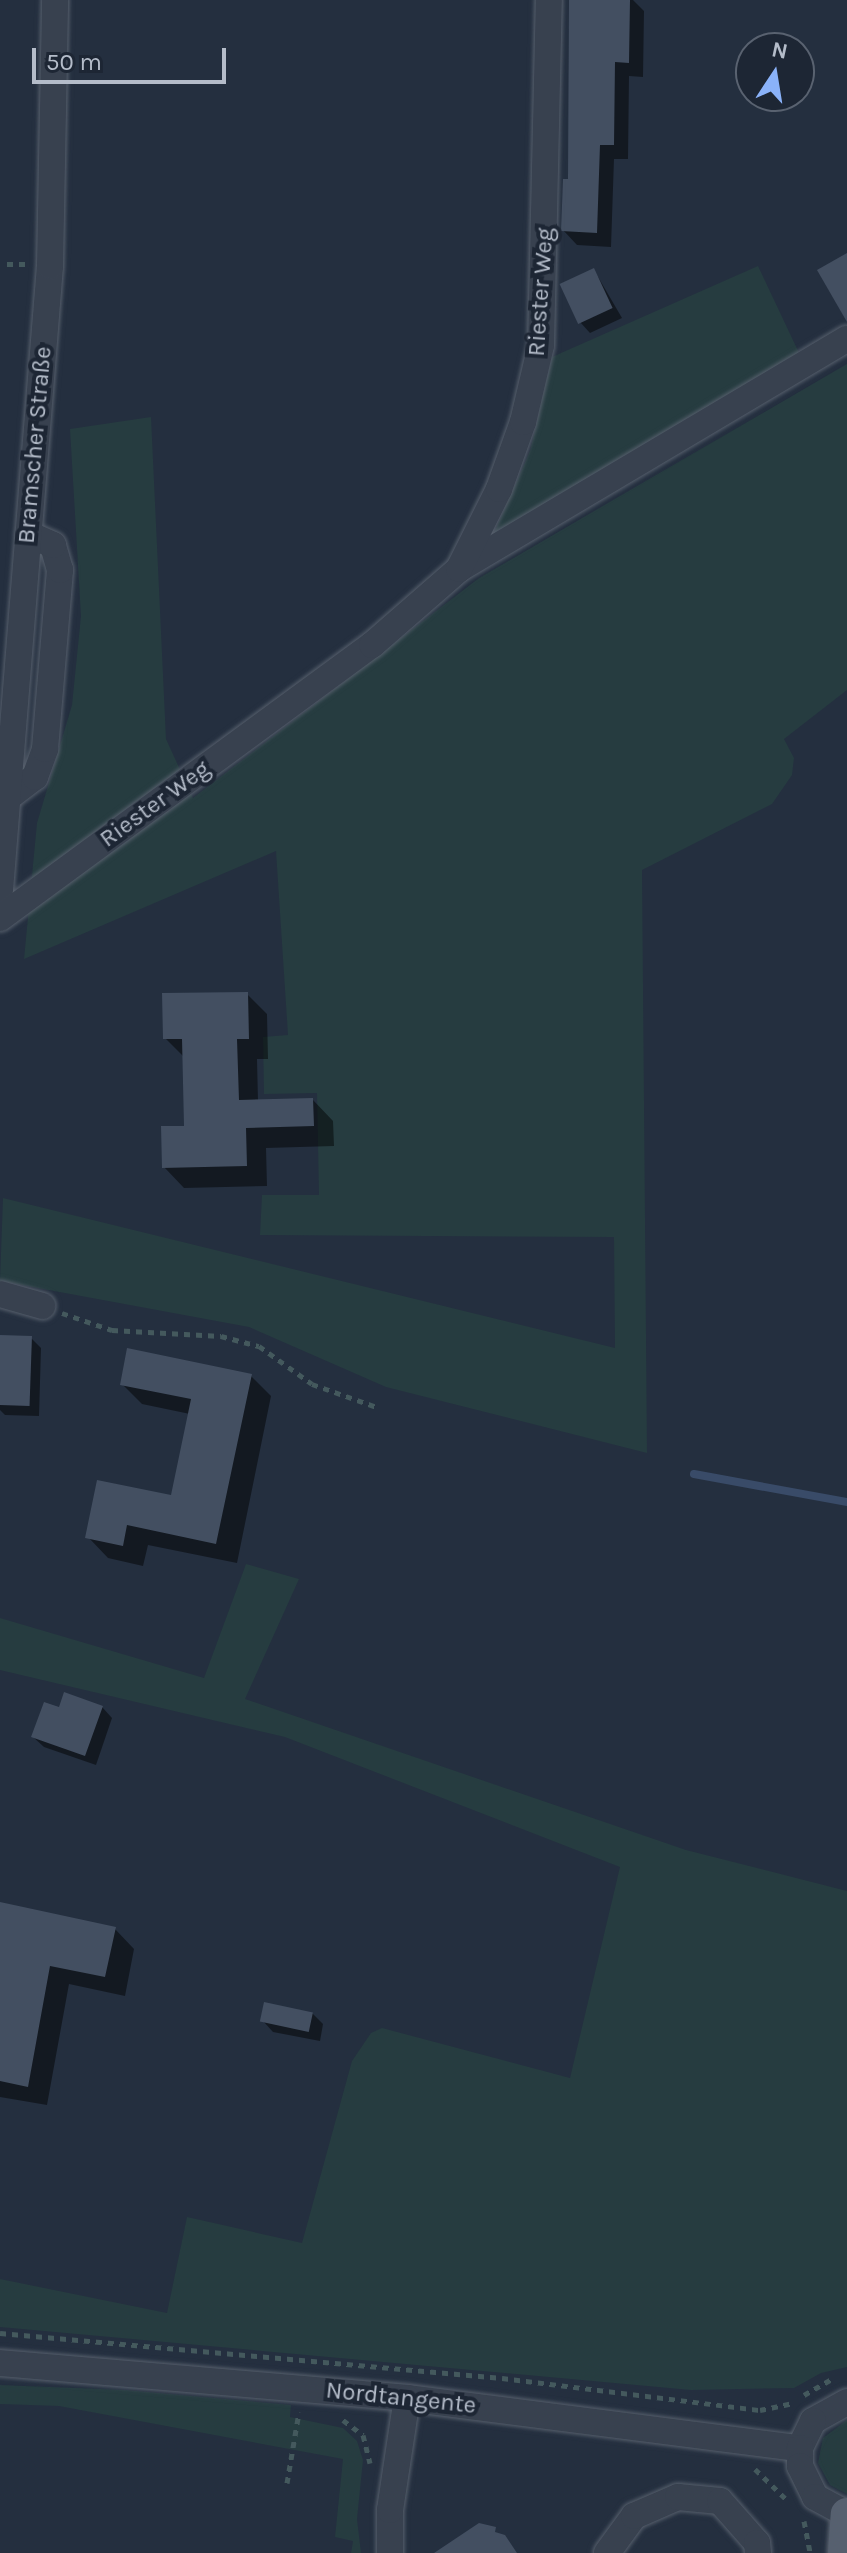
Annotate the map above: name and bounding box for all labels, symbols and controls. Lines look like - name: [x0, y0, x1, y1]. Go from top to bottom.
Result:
- scale bar: [36, 32, 230, 82]
- north arrow: [735, 32, 815, 112]
- text: N: [769, 36, 790, 65]
- text: 50 m: [46, 48, 102, 76]
- street label: Riester Weg: [522, 227, 560, 357]
- street label: Bramscher Straße: [12, 345, 58, 545]
- street label: Riester Weg: [94, 754, 216, 854]
- street label: Nordtangente: [324, 2376, 478, 2420]

